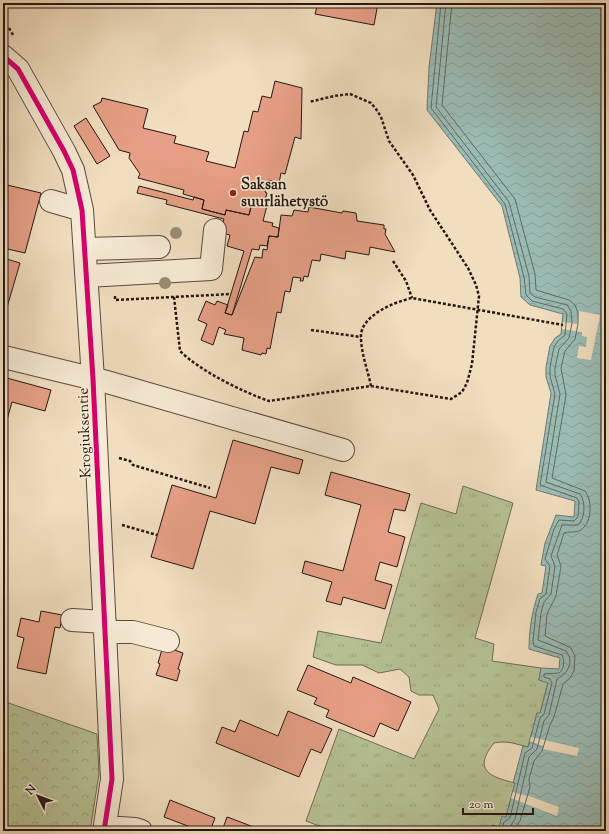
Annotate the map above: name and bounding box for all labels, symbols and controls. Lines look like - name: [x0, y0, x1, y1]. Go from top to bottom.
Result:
- place label: Saksan suurlähetystö: [241, 175, 328, 213]
- marker: Saksan suurlähetystö: [228, 188, 238, 198]
- street label: Krogiuksentie: [73, 387, 98, 479]
- north arrow: [18, 776, 58, 816]
- text: N: [22, 781, 40, 799]
- scale bar: [463, 790, 533, 816]
- text: 20 m: [469, 796, 494, 814]

